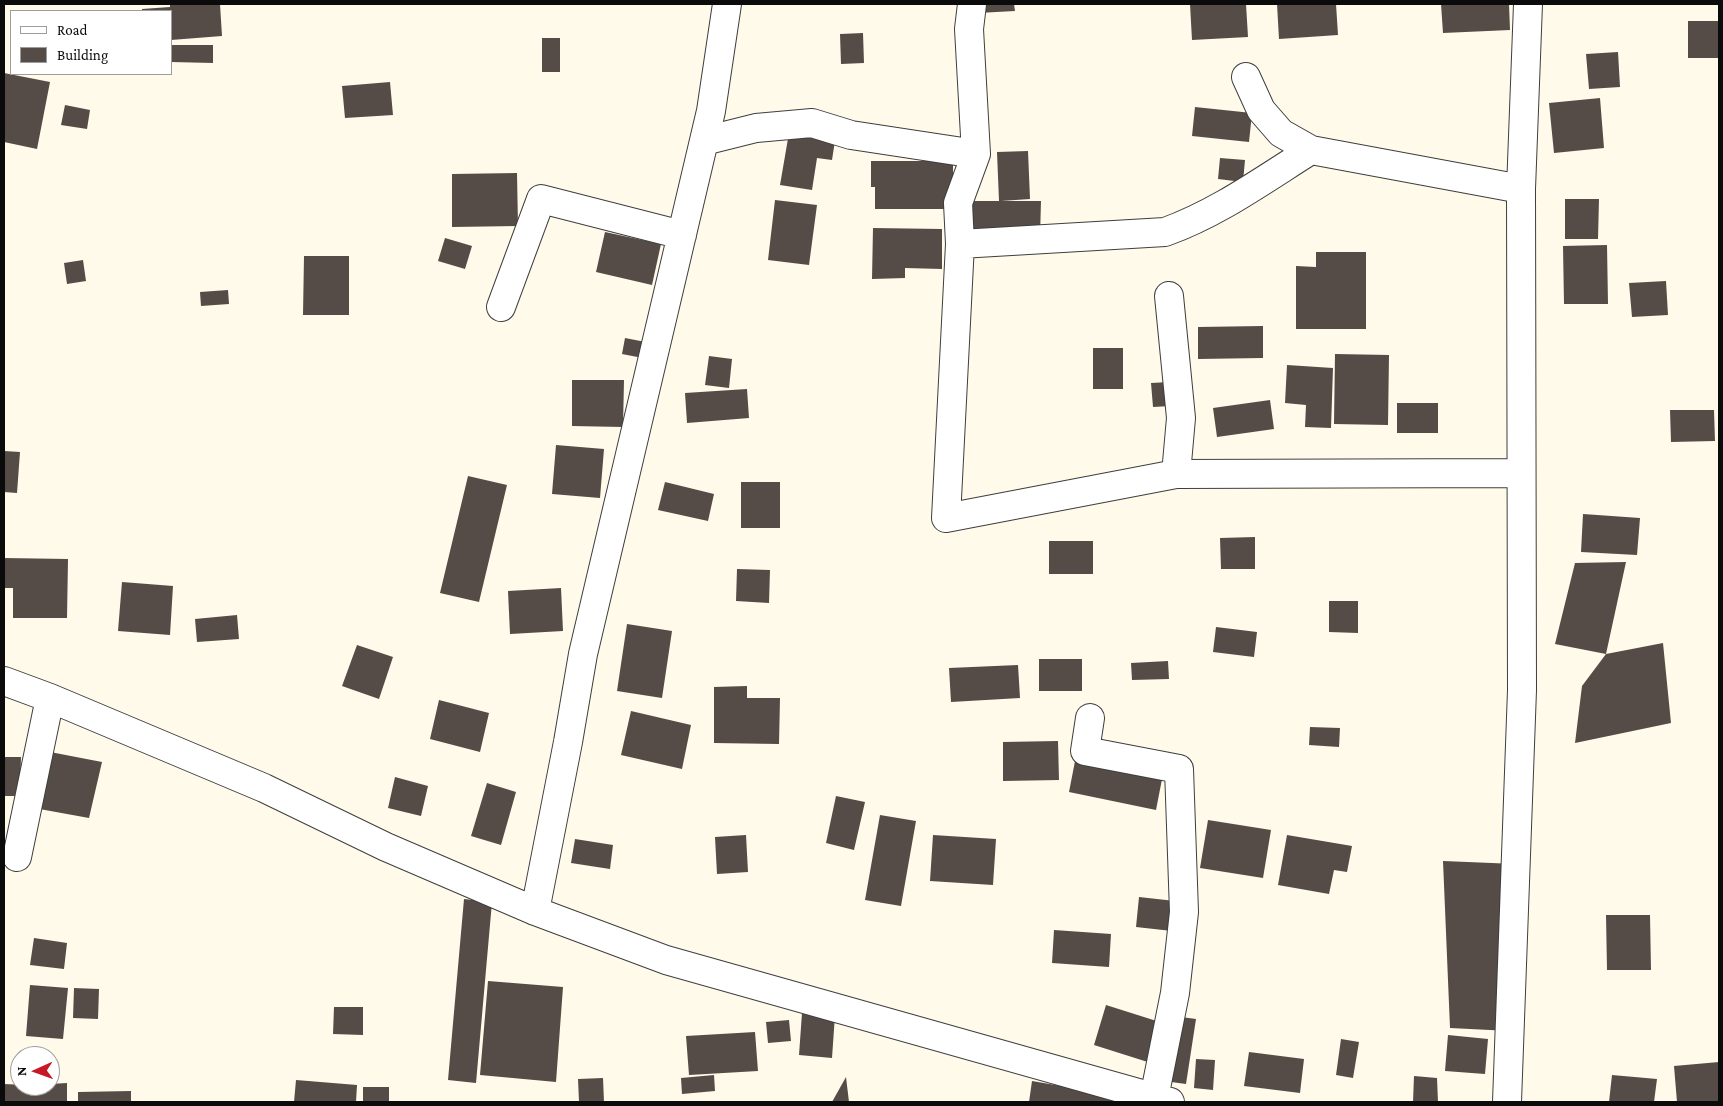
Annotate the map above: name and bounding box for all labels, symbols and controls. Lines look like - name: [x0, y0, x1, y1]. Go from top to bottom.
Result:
- legend: [10, 10, 172, 75]
- text: Road: [57, 22, 87, 38]
- text: Building: [57, 47, 108, 63]
- north arrow: [10, 1046, 60, 1096]
- text: N: [13, 1066, 29, 1077]

